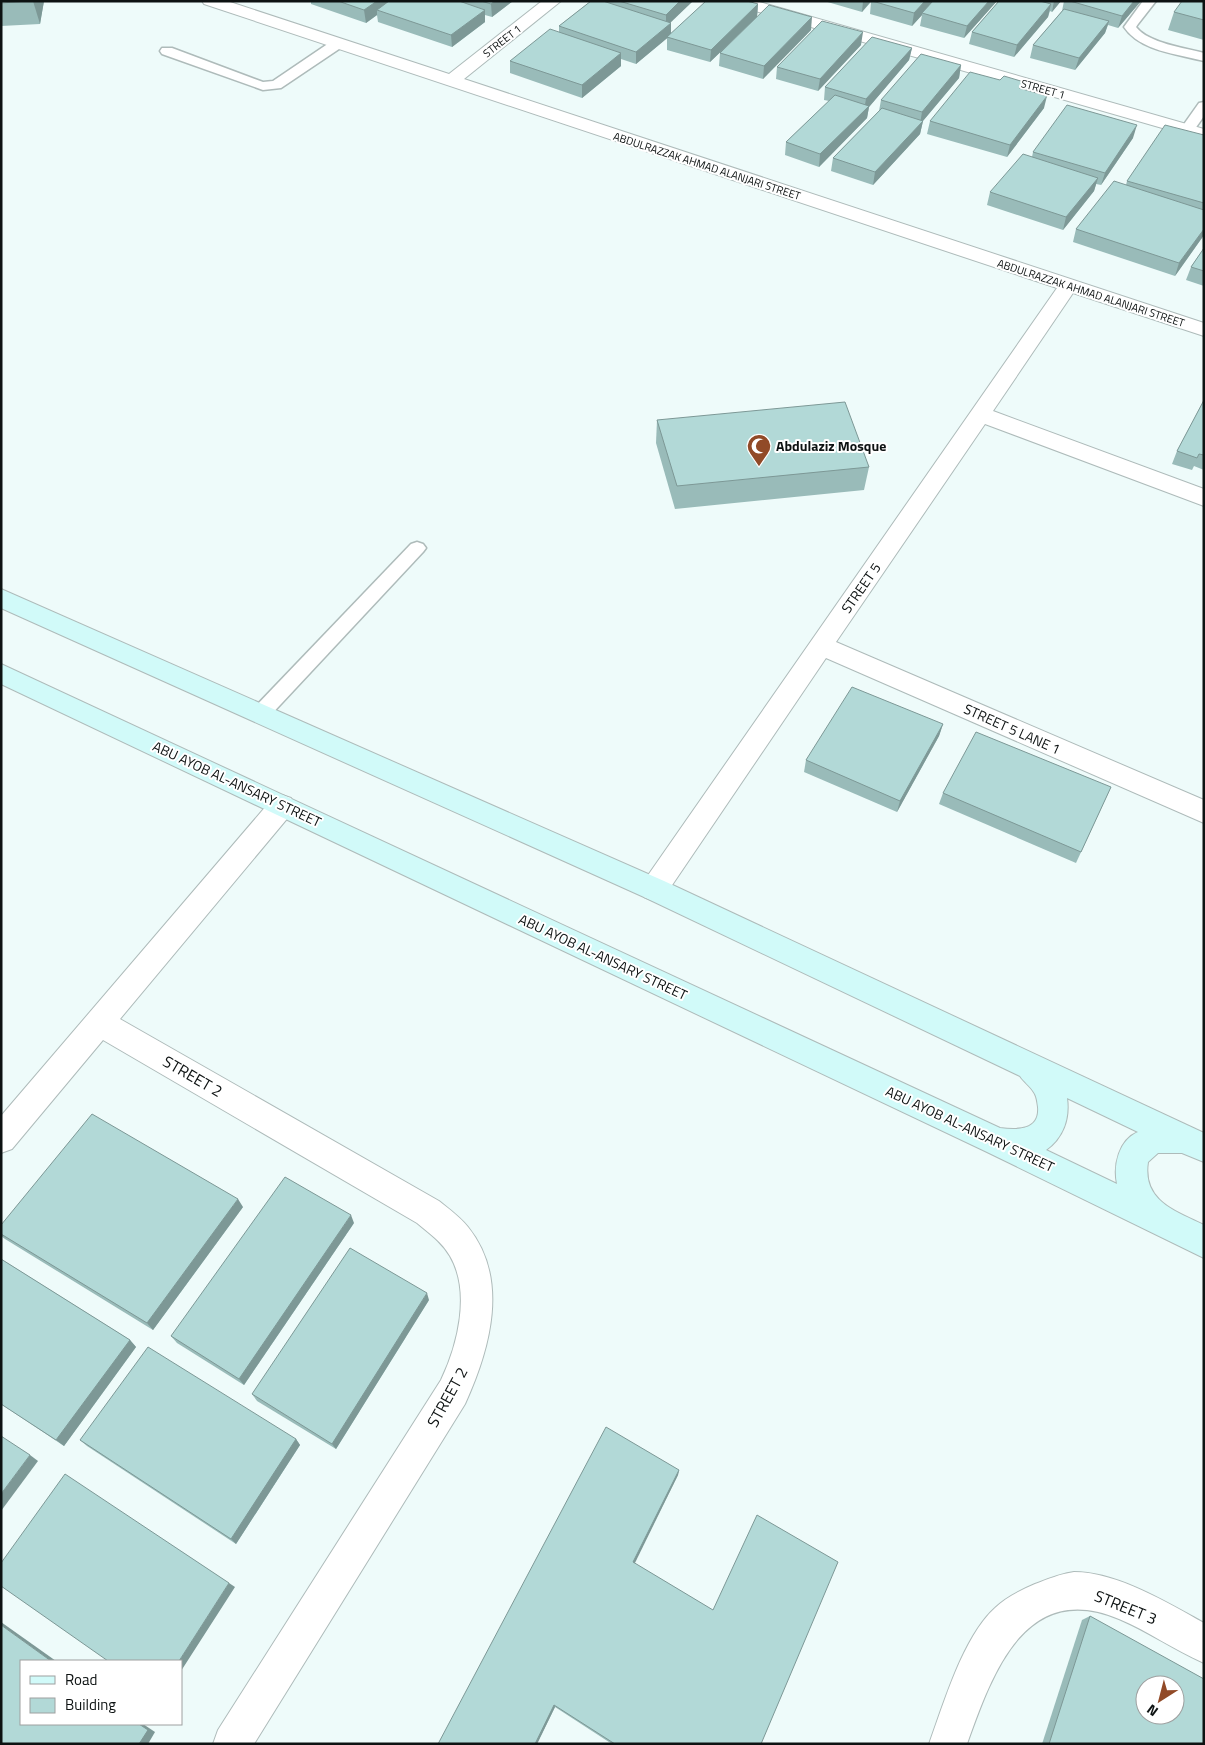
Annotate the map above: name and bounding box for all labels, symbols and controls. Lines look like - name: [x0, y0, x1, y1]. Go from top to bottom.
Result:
- street label: STREET 1: [479, 21, 525, 61]
- street label: STREET 1: [1019, 75, 1067, 103]
- street label: ABDULRAZZAK AHMAD ALANJARI STREET: [611, 128, 803, 204]
- street label: ABDULRAZZAK AHMAD ALANJARI STREET: [995, 255, 1187, 331]
- mosque icon: Abdulaziz Mosque: [746, 433, 772, 467]
- place label: Abdulaziz Mosque: [776, 435, 886, 456]
- street label: STREET 5: [836, 558, 886, 617]
- street label: STREET 5 LANE 1: [961, 698, 1064, 759]
- street label: ABU AYOB AL-ANSARY STREET: [149, 735, 326, 832]
- street label: ABU AYOB AL-ANSARY STREET: [515, 908, 692, 1005]
- street label: STREET 2: [159, 1049, 227, 1103]
- street label: ABU AYOB AL-ANSARY STREET: [882, 1080, 1059, 1177]
- street label: STREET 2: [421, 1363, 473, 1431]
- street label: STREET 3: [1091, 1584, 1161, 1630]
- legend: [20, 1660, 182, 1725]
- text: Road: [65, 1668, 97, 1691]
- north arrow: [1135, 1675, 1185, 1725]
- text: Building: [65, 1693, 116, 1716]
- text: N: [1142, 1700, 1162, 1722]

